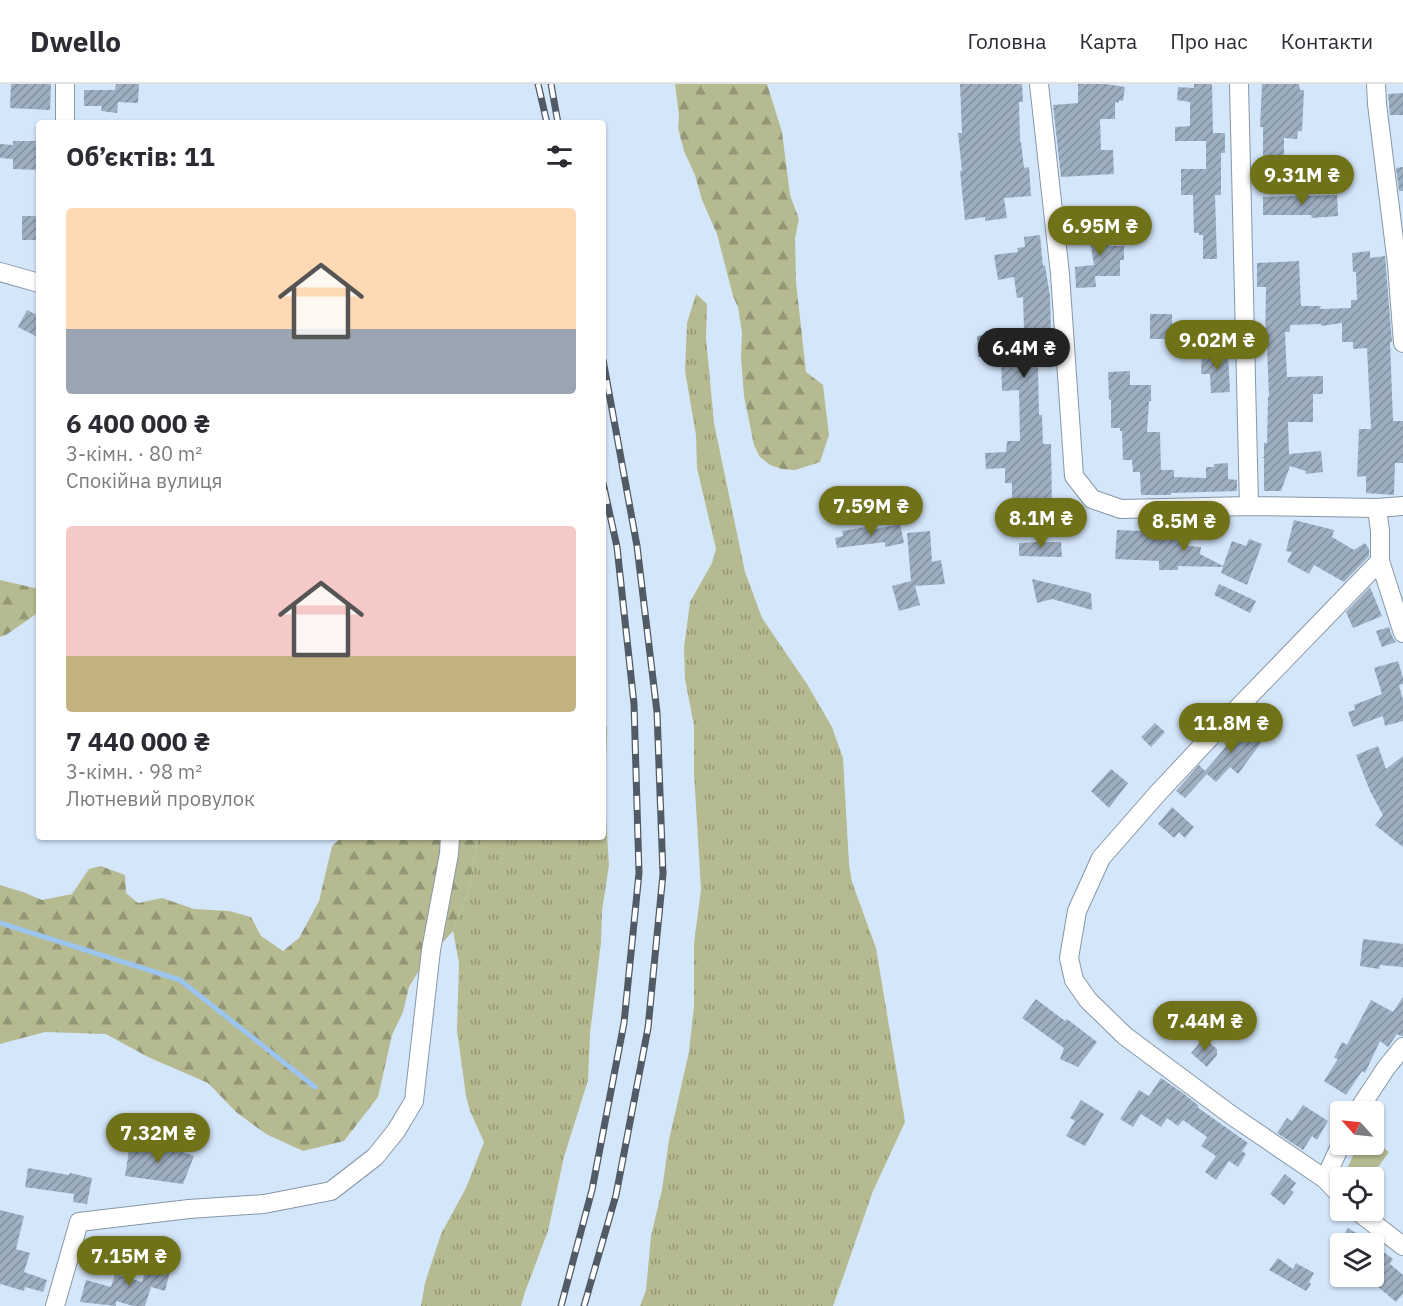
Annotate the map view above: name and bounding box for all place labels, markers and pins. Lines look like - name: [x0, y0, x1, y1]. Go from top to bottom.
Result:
- pin: 9.31M ₴: [1247, 155, 1357, 206]
- pin: 6.95M ₴: [1045, 206, 1155, 257]
- pin: 9.02M ₴: [1162, 320, 1272, 371]
- pin: 6.4M ₴: [975, 328, 1073, 379]
- pin: 7.59M ₴: [816, 486, 926, 537]
- pin: 8.1M ₴: [992, 498, 1090, 549]
- pin: 8.5M ₴: [1135, 501, 1233, 552]
- pin: 11.8M ₴: [1176, 703, 1286, 754]
- pin: 7.44M ₴: [1150, 1001, 1260, 1052]
- pin: 7.32M ₴: [103, 1113, 213, 1164]
- pin: 7.15M ₴: [74, 1236, 184, 1287]

